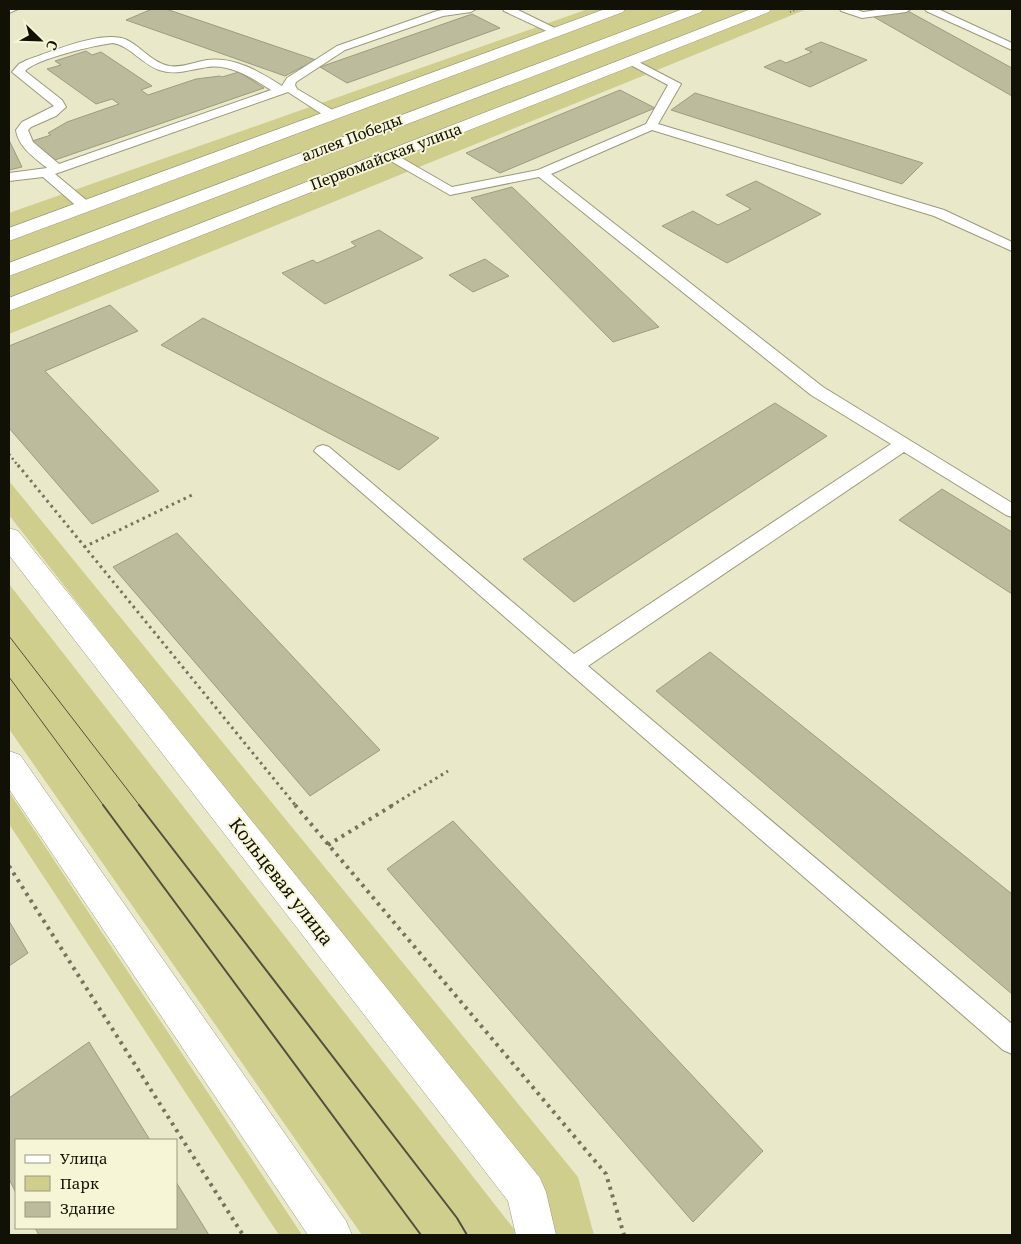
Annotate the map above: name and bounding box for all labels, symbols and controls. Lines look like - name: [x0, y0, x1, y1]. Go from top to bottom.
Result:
- north arrow: [15, 15, 65, 65]
- text: С: [42, 37, 63, 53]
- street label: аллея Победы: [298, 109, 405, 165]
- street label: Первомайская улица: [307, 118, 464, 194]
- street label: Кольцевая улица: [224, 813, 339, 950]
- legend: [15, 1139, 178, 1229]
- text: Улица: [60, 1148, 108, 1168]
- text: Парк: [60, 1173, 99, 1193]
- text: Здание: [60, 1198, 115, 1218]

